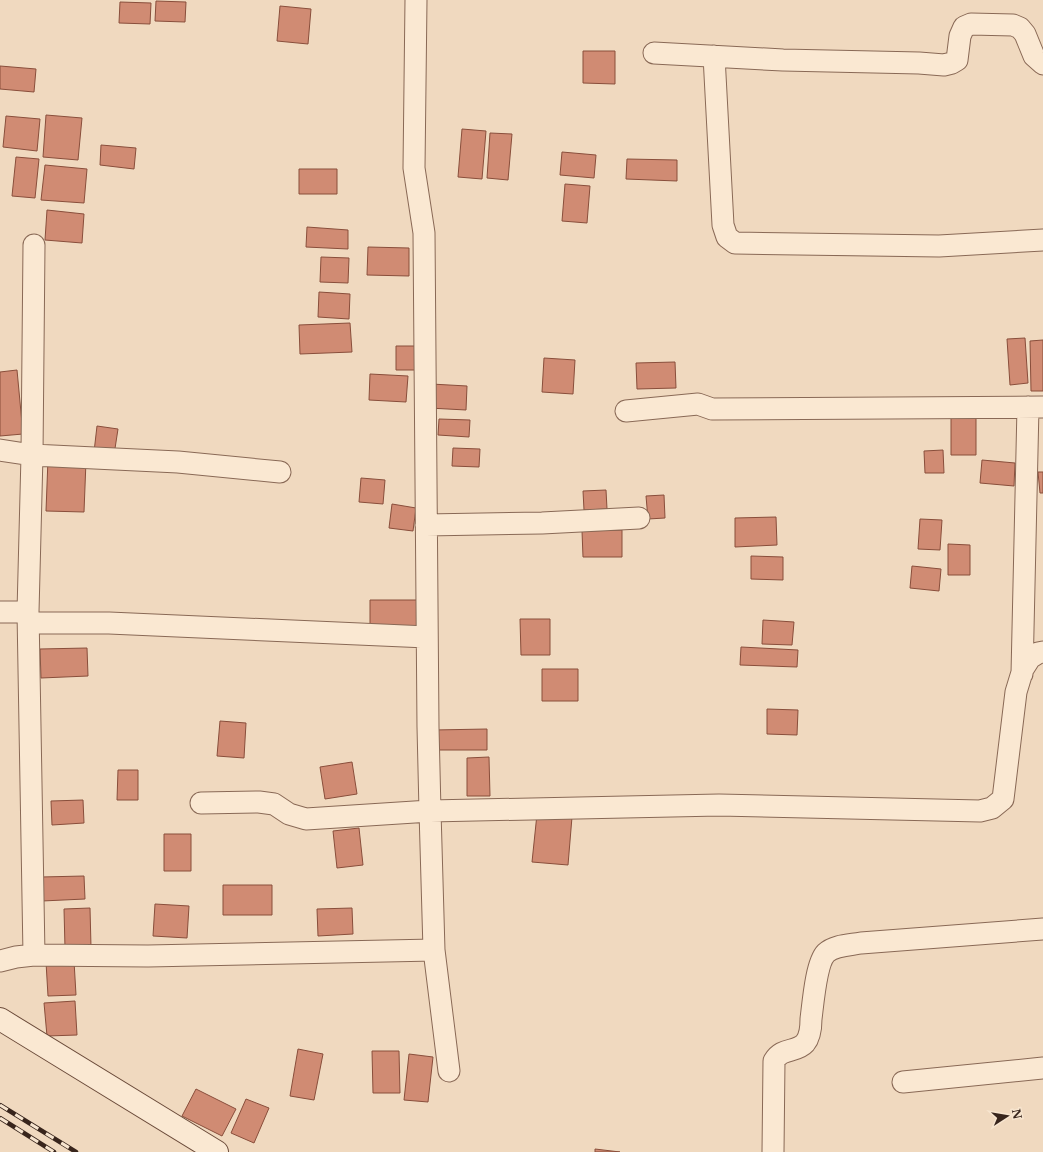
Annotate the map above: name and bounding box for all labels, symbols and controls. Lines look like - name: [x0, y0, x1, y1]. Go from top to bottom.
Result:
- north arrow: [987, 1096, 1027, 1136]
- text: N: [1009, 1107, 1025, 1121]

